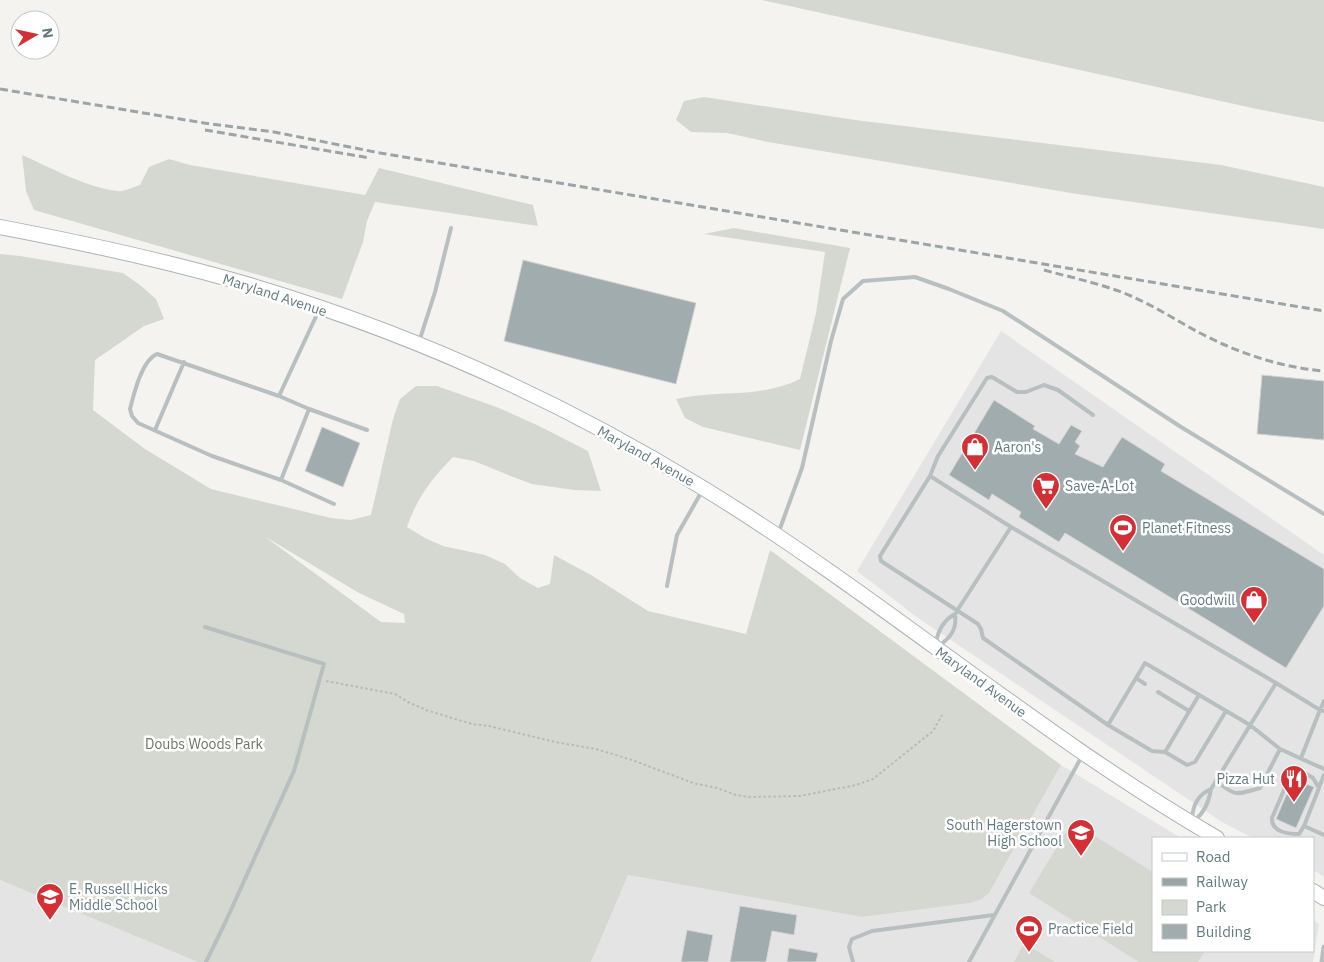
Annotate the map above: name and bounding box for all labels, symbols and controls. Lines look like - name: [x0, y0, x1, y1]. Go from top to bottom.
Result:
- north arrow: [10, 10, 60, 60]
- text: N: [38, 27, 58, 39]
- street label: Maryland Avenue: [221, 270, 330, 320]
- street label: Maryland Avenue: [594, 422, 698, 490]
- shop icon: Aaron's: [960, 432, 990, 471]
- place label: Aaron's: [994, 438, 1042, 456]
- supermarket icon: Save-A-Lot: [1031, 471, 1061, 510]
- place label: Save-A-Lot: [1065, 477, 1134, 495]
- sports icon: Planet Fitness: [1108, 513, 1138, 552]
- place label: Planet Fitness: [1142, 519, 1231, 537]
- shop icon: Goodwill: [1239, 585, 1269, 624]
- place label: Goodwill: [1180, 591, 1235, 609]
- street label: Maryland Avenue: [932, 643, 1030, 721]
- park label: Doubs Woods Park: [145, 735, 264, 753]
- restaurant icon: Pizza Hut: [1279, 764, 1309, 803]
- place label: Pizza Hut: [1216, 770, 1275, 788]
- place label: South Hagerstown High School: [946, 816, 1062, 850]
- school or university icon: South Hagerstown High School: [1066, 818, 1096, 857]
- legend: [1152, 837, 1314, 952]
- text: Road: [1196, 847, 1231, 866]
- text: Railway: [1196, 872, 1249, 891]
- place label: E. Russell Hicks Middle School: [69, 880, 168, 914]
- school or university icon: E. Russell Hicks Middle School: [35, 882, 65, 921]
- text: Park: [1196, 897, 1226, 916]
- sports icon: Practice Field: [1014, 914, 1044, 953]
- place label: Practice Field: [1048, 920, 1133, 938]
- text: Building: [1196, 922, 1251, 941]

